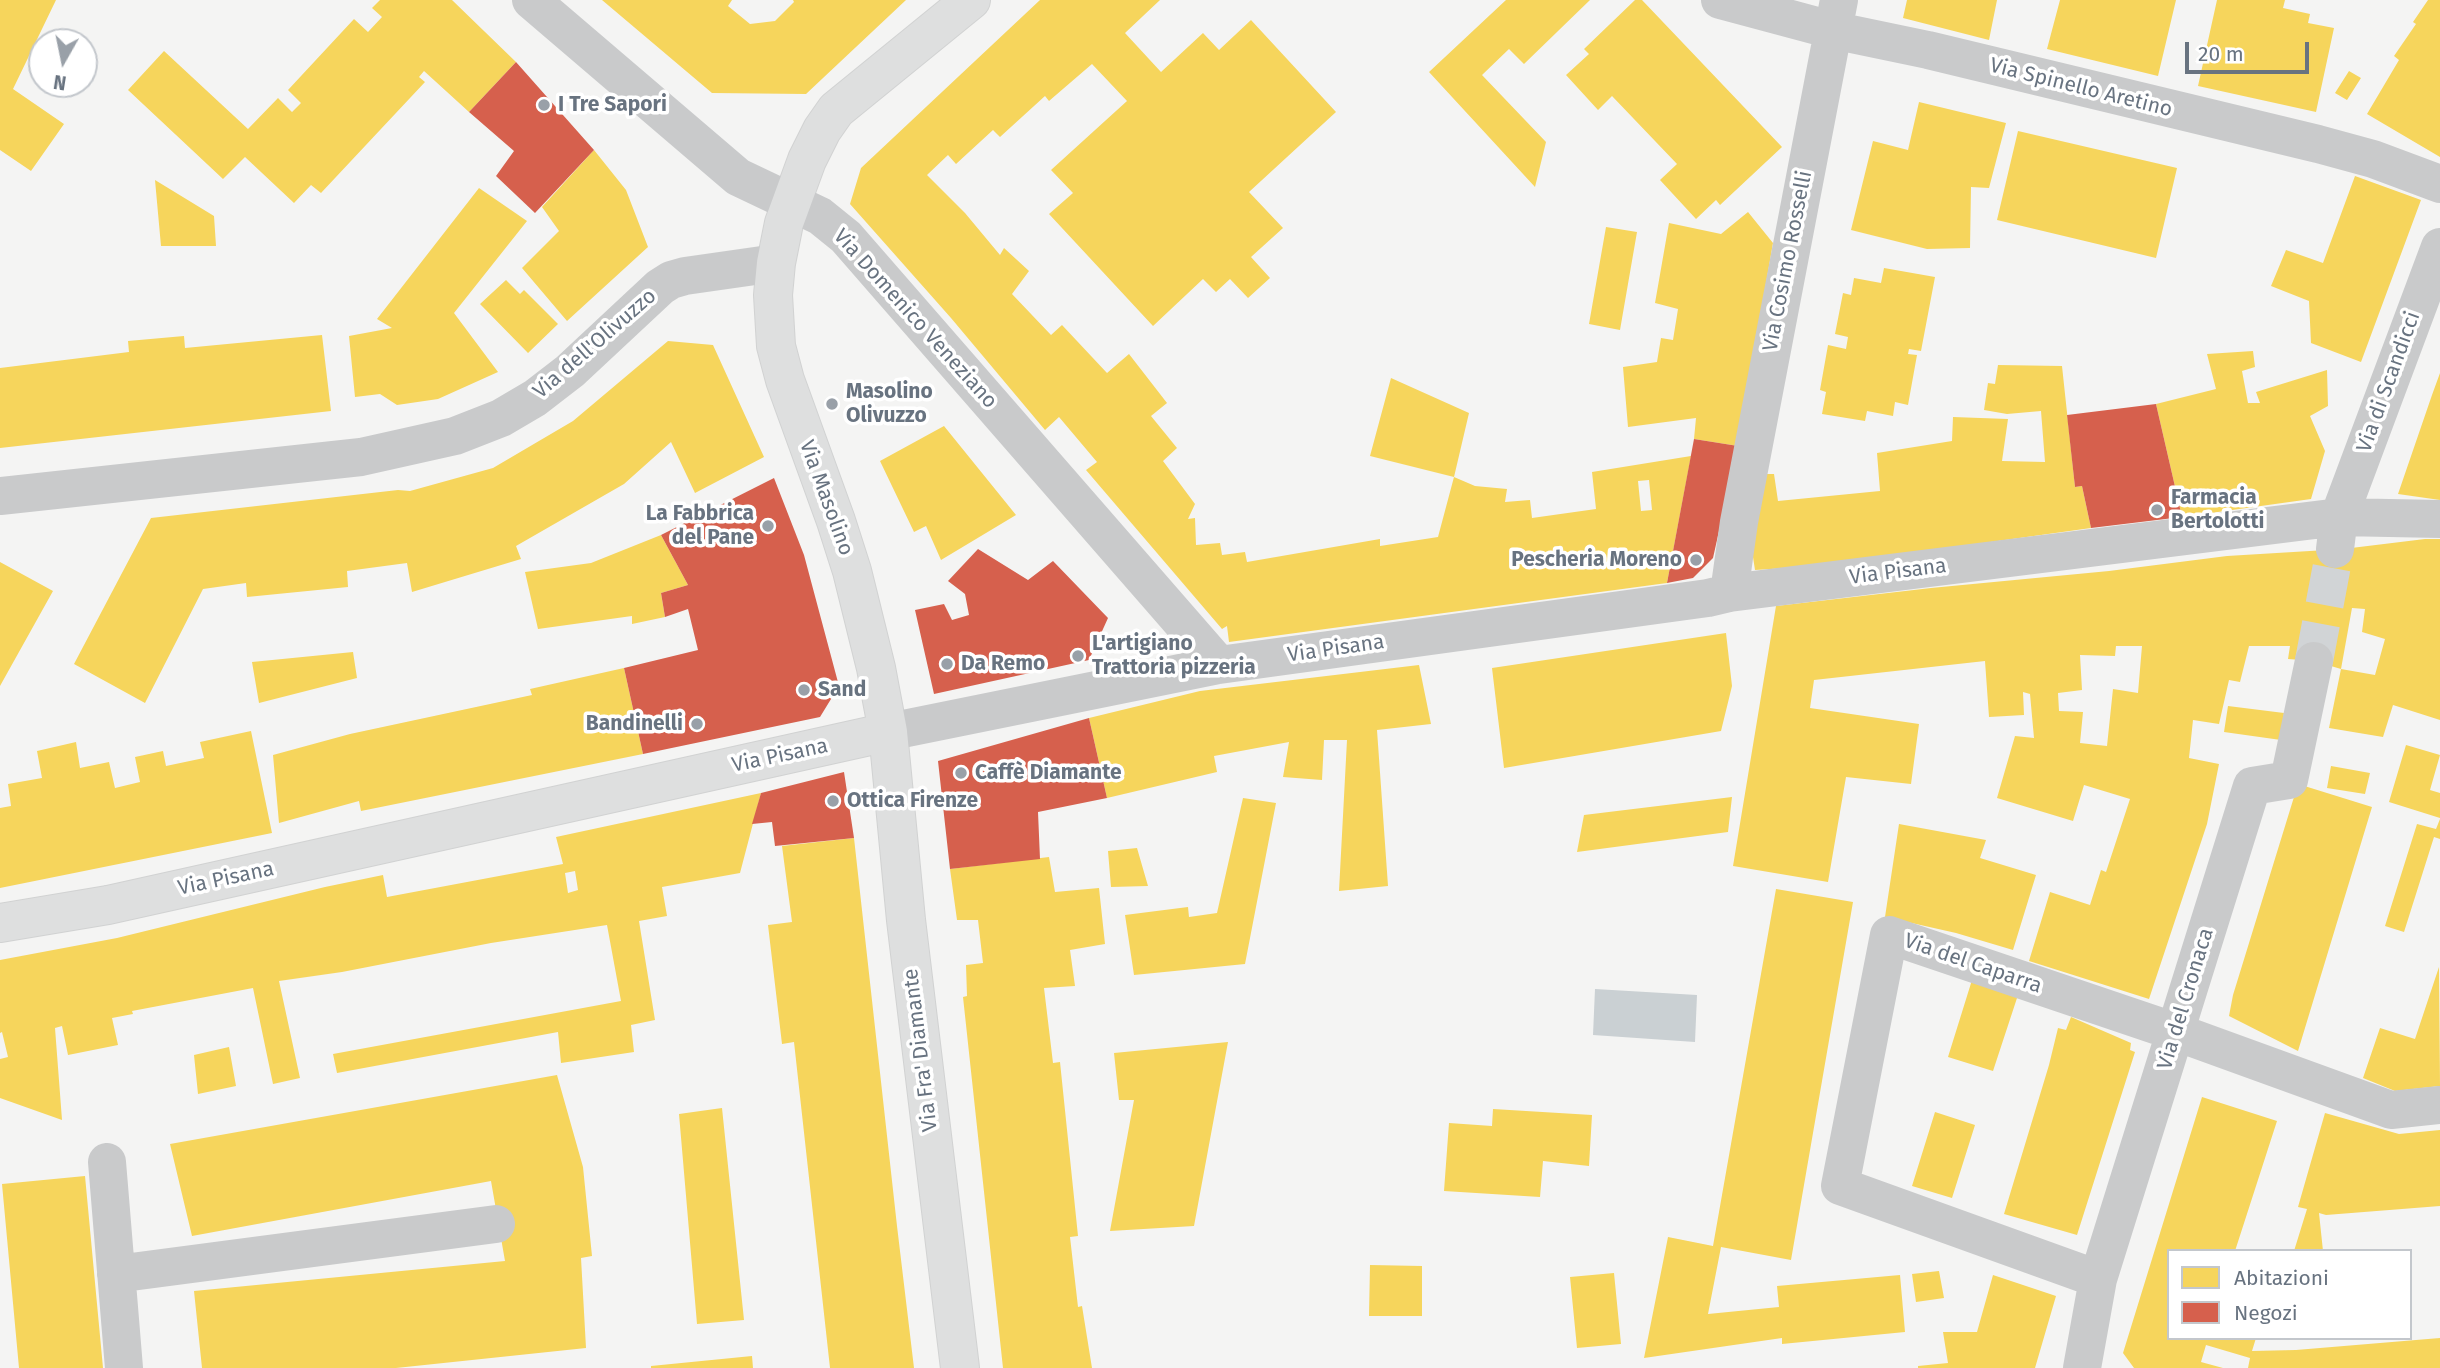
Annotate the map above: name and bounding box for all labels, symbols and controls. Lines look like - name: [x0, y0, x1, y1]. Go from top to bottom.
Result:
- north arrow: [28, 28, 98, 98]
- scale bar: [2188, 28, 2312, 72]
- text: 20 m: [2198, 41, 2244, 67]
- street label: Via Spinello Aretino: [1987, 53, 2175, 123]
- text: N: [52, 70, 68, 95]
- place label: I Tre Sapori: [558, 92, 667, 118]
- marker: I Tre Sapori: [536, 97, 552, 113]
- street label: Via Cosimo Rosselli: [1758, 169, 1818, 353]
- street label: Via Domenico Veneziano: [828, 224, 1002, 414]
- street label: Via dell'Olivuzzo: [528, 284, 662, 404]
- street label: Via di Scandicci: [2352, 308, 2426, 456]
- place label: Masolino Olivuzzo: [846, 379, 933, 429]
- marker: Masolino Olivuzzo: [824, 396, 840, 412]
- street label: Via Masolino: [793, 437, 859, 559]
- place label: Farmacia Bertolotti: [2171, 485, 2264, 535]
- place label: La Fabbrica del Pane: [646, 501, 754, 551]
- marker: Farmacia Bertolotti: [2149, 502, 2165, 518]
- marker: La Fabbrica del Pane: [760, 518, 776, 534]
- place label: Pescheria Moreno: [1511, 547, 1682, 573]
- marker: Pescheria Moreno: [1688, 552, 1704, 568]
- street label: Via Pisana: [1848, 554, 1948, 590]
- street label: Via Pisana: [1286, 630, 1386, 668]
- place label: L'artigiano Trattoria pizzeria: [1092, 631, 1256, 681]
- marker: L'artigiano Trattoria pizzeria: [1070, 648, 1086, 664]
- place label: Da Remo: [961, 651, 1045, 677]
- marker: Da Remo: [939, 656, 955, 672]
- place label: Sand: [818, 677, 866, 703]
- marker: Sand: [796, 682, 812, 698]
- place label: Bandinelli: [586, 711, 683, 737]
- marker: Bandinelli: [689, 716, 705, 732]
- street label: Via Pisana: [730, 734, 830, 778]
- place label: Caffè Diamante: [975, 760, 1121, 786]
- marker: Caffè Diamante: [953, 765, 969, 781]
- place label: Ottica Firenze: [847, 788, 978, 814]
- marker: Ottica Firenze: [825, 793, 841, 809]
- street label: Via Pisana: [176, 857, 276, 901]
- street label: Via del Cronaca: [2153, 925, 2219, 1073]
- street label: Via del Caparra: [1901, 929, 2045, 999]
- street label: Via Fra' Diamante: [898, 967, 944, 1133]
- legend: [2167, 1249, 2412, 1340]
- text: Abitazioni: [2234, 1265, 2329, 1291]
- text: Negozi: [2234, 1300, 2298, 1326]

